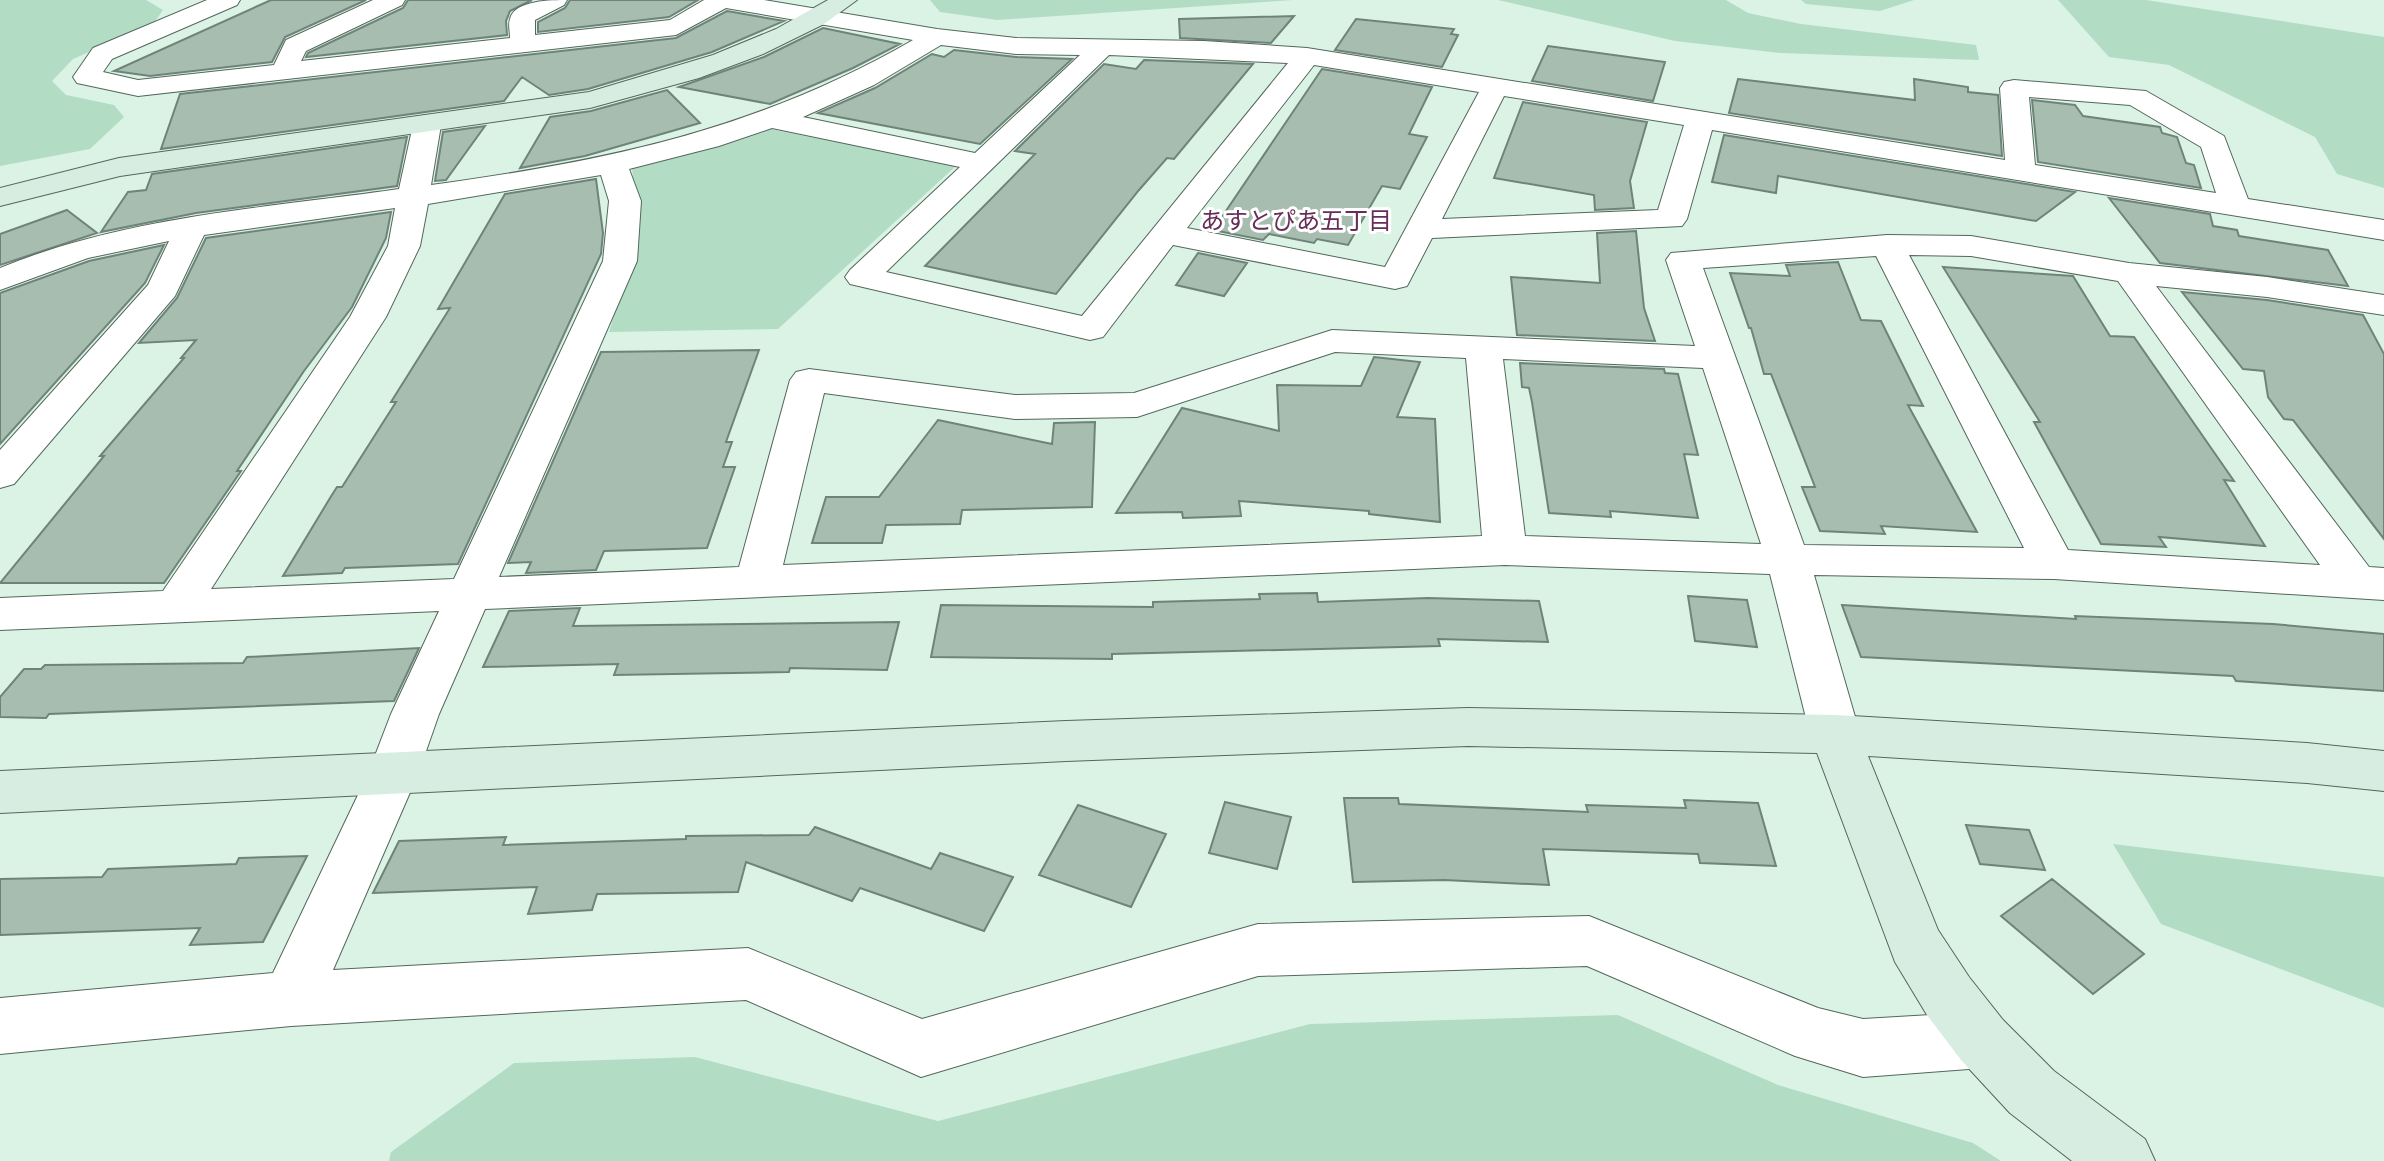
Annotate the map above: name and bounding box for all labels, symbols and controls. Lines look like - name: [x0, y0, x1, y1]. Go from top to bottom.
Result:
- district label: あすとぴあ五丁目: [1200, 206, 1392, 234]

